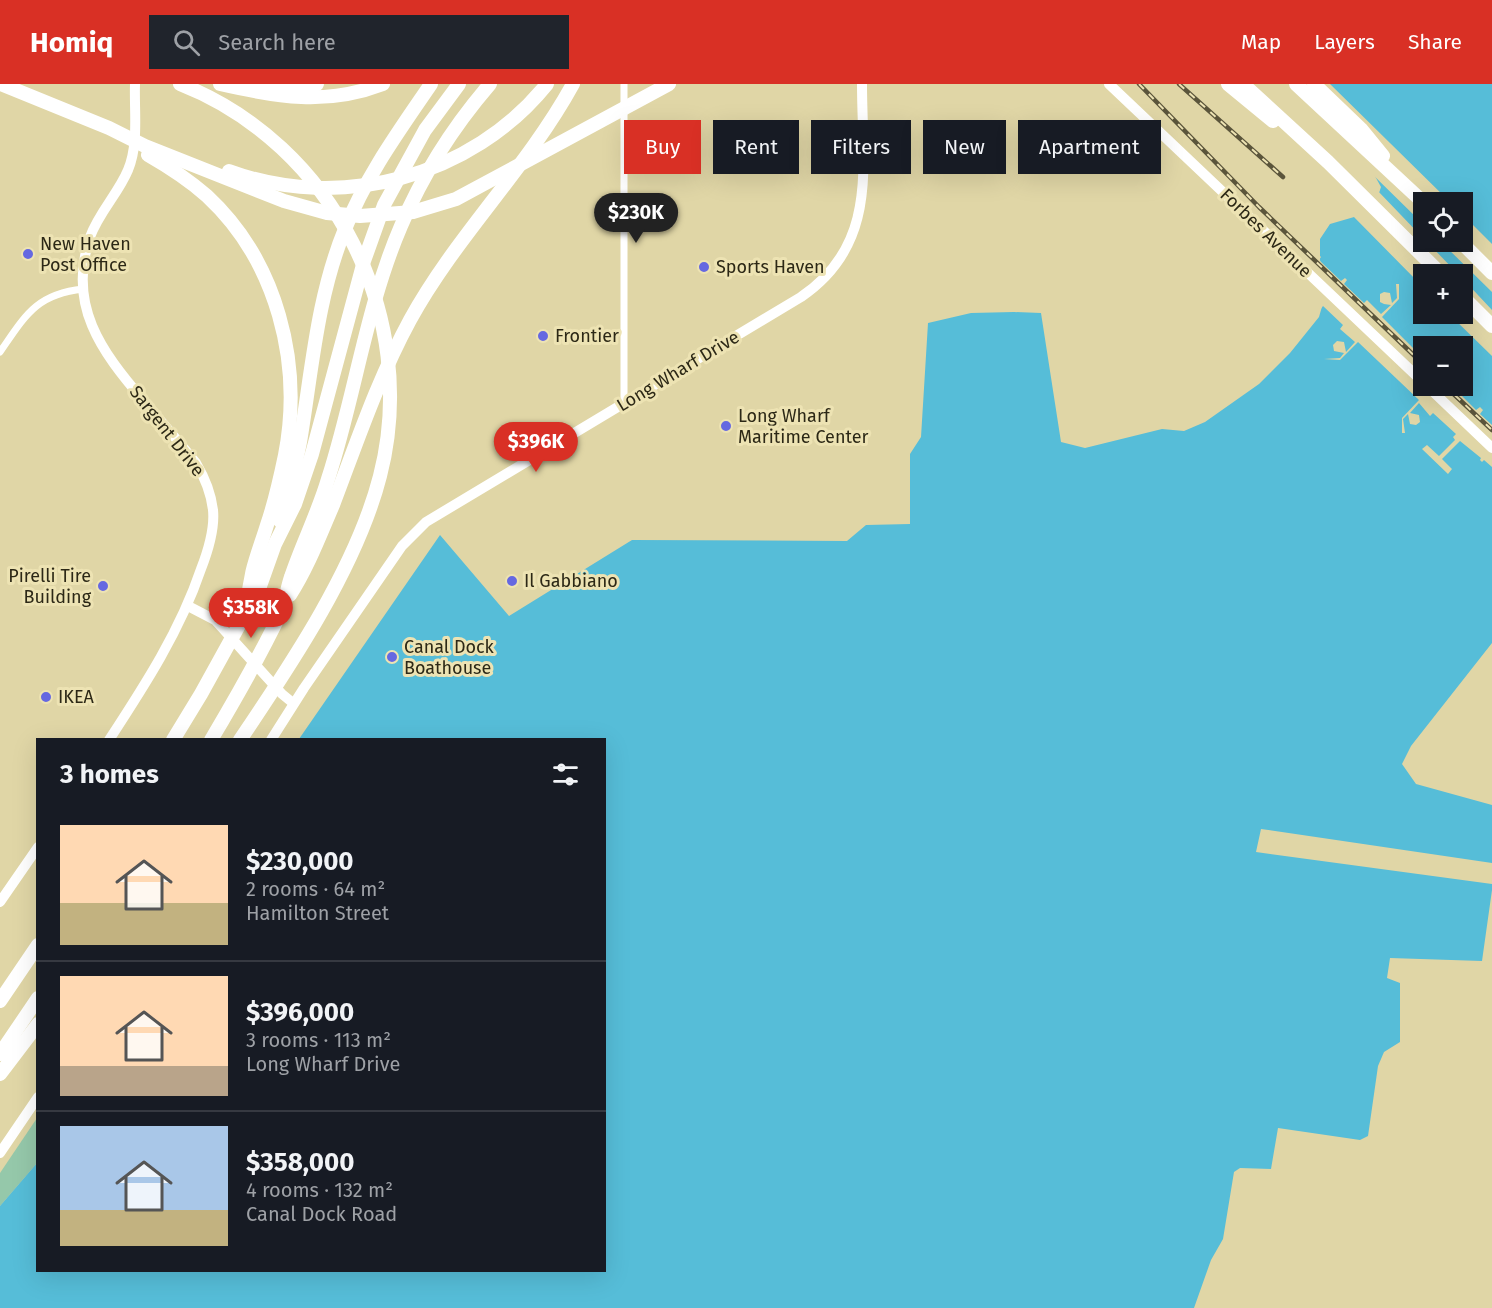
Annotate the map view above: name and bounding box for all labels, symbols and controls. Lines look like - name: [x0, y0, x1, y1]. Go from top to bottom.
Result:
- search box: [149, 15, 569, 69]
- text: Homiq: [30, 26, 113, 59]
- icon: search: [170, 26, 203, 59]
- text: Search here: [218, 29, 336, 56]
- text: Map: [1241, 29, 1281, 55]
- text: Layers: [1314, 29, 1375, 55]
- text: Share: [1408, 29, 1462, 55]
- chip: Buy: [624, 120, 701, 174]
- chip: Rent: [713, 120, 799, 174]
- chip: Filters: [811, 120, 911, 174]
- chip: New: [923, 120, 1006, 174]
- chip: Apartment: [1018, 120, 1161, 174]
- street label: Forbes Avenue: [1216, 184, 1316, 282]
- map controls: [1413, 192, 1473, 396]
- button: locate: [1413, 192, 1473, 252]
- pin: $230K: [594, 193, 678, 244]
- text: $230K: [608, 200, 664, 224]
- place label: New Haven Post Office: [40, 233, 131, 276]
- marker: New Haven Post Office: [21, 247, 35, 261]
- place label: Sports Haven: [716, 256, 825, 278]
- marker: Sports Haven: [697, 260, 711, 274]
- button: +: [1413, 264, 1473, 324]
- place label: Frontier: [555, 325, 619, 347]
- street label: Long Wharf Drive: [613, 326, 743, 416]
- marker: Frontier: [536, 329, 550, 343]
- button: −: [1413, 336, 1473, 396]
- street label: Sargent Drive: [125, 381, 209, 481]
- place label: Long Wharf Maritime Center: [738, 405, 869, 448]
- marker: Long Wharf Maritime Center: [719, 419, 733, 433]
- pin: $396K: [494, 422, 578, 473]
- text: $396K: [508, 429, 564, 453]
- place label: Pirelli Tire Building: [8, 565, 92, 608]
- place label: Il Gabbiano: [524, 570, 618, 592]
- marker: Il Gabbiano: [505, 574, 519, 588]
- marker: Pirelli Tire Building: [96, 579, 110, 593]
- pin: $358K: [209, 588, 293, 639]
- text: $358K: [223, 595, 279, 619]
- place label: Canal Dock Boathouse: [404, 636, 495, 679]
- marker: Canal Dock Boathouse: [385, 650, 399, 664]
- place label: IKEA: [58, 686, 95, 708]
- marker: IKEA: [39, 690, 53, 704]
- icon: filters: [549, 758, 582, 791]
- text: 3 homes: [60, 759, 159, 790]
- text: $230,000: [246, 846, 354, 877]
- icon: home: [108, 849, 180, 921]
- text: 2 rooms · 64 m²: [246, 877, 385, 901]
- text: Hamilton Street: [246, 901, 389, 925]
- text: $396,000: [246, 997, 354, 1028]
- icon: home: [108, 1000, 180, 1072]
- text: 3 rooms · 113 m²: [246, 1028, 391, 1052]
- text: Long Wharf Drive: [246, 1052, 400, 1076]
- text: $358,000: [246, 1147, 354, 1178]
- icon: home: [108, 1150, 180, 1222]
- text: 4 rooms · 132 m²: [246, 1178, 393, 1202]
- text: Canal Dock Road: [246, 1202, 397, 1226]

